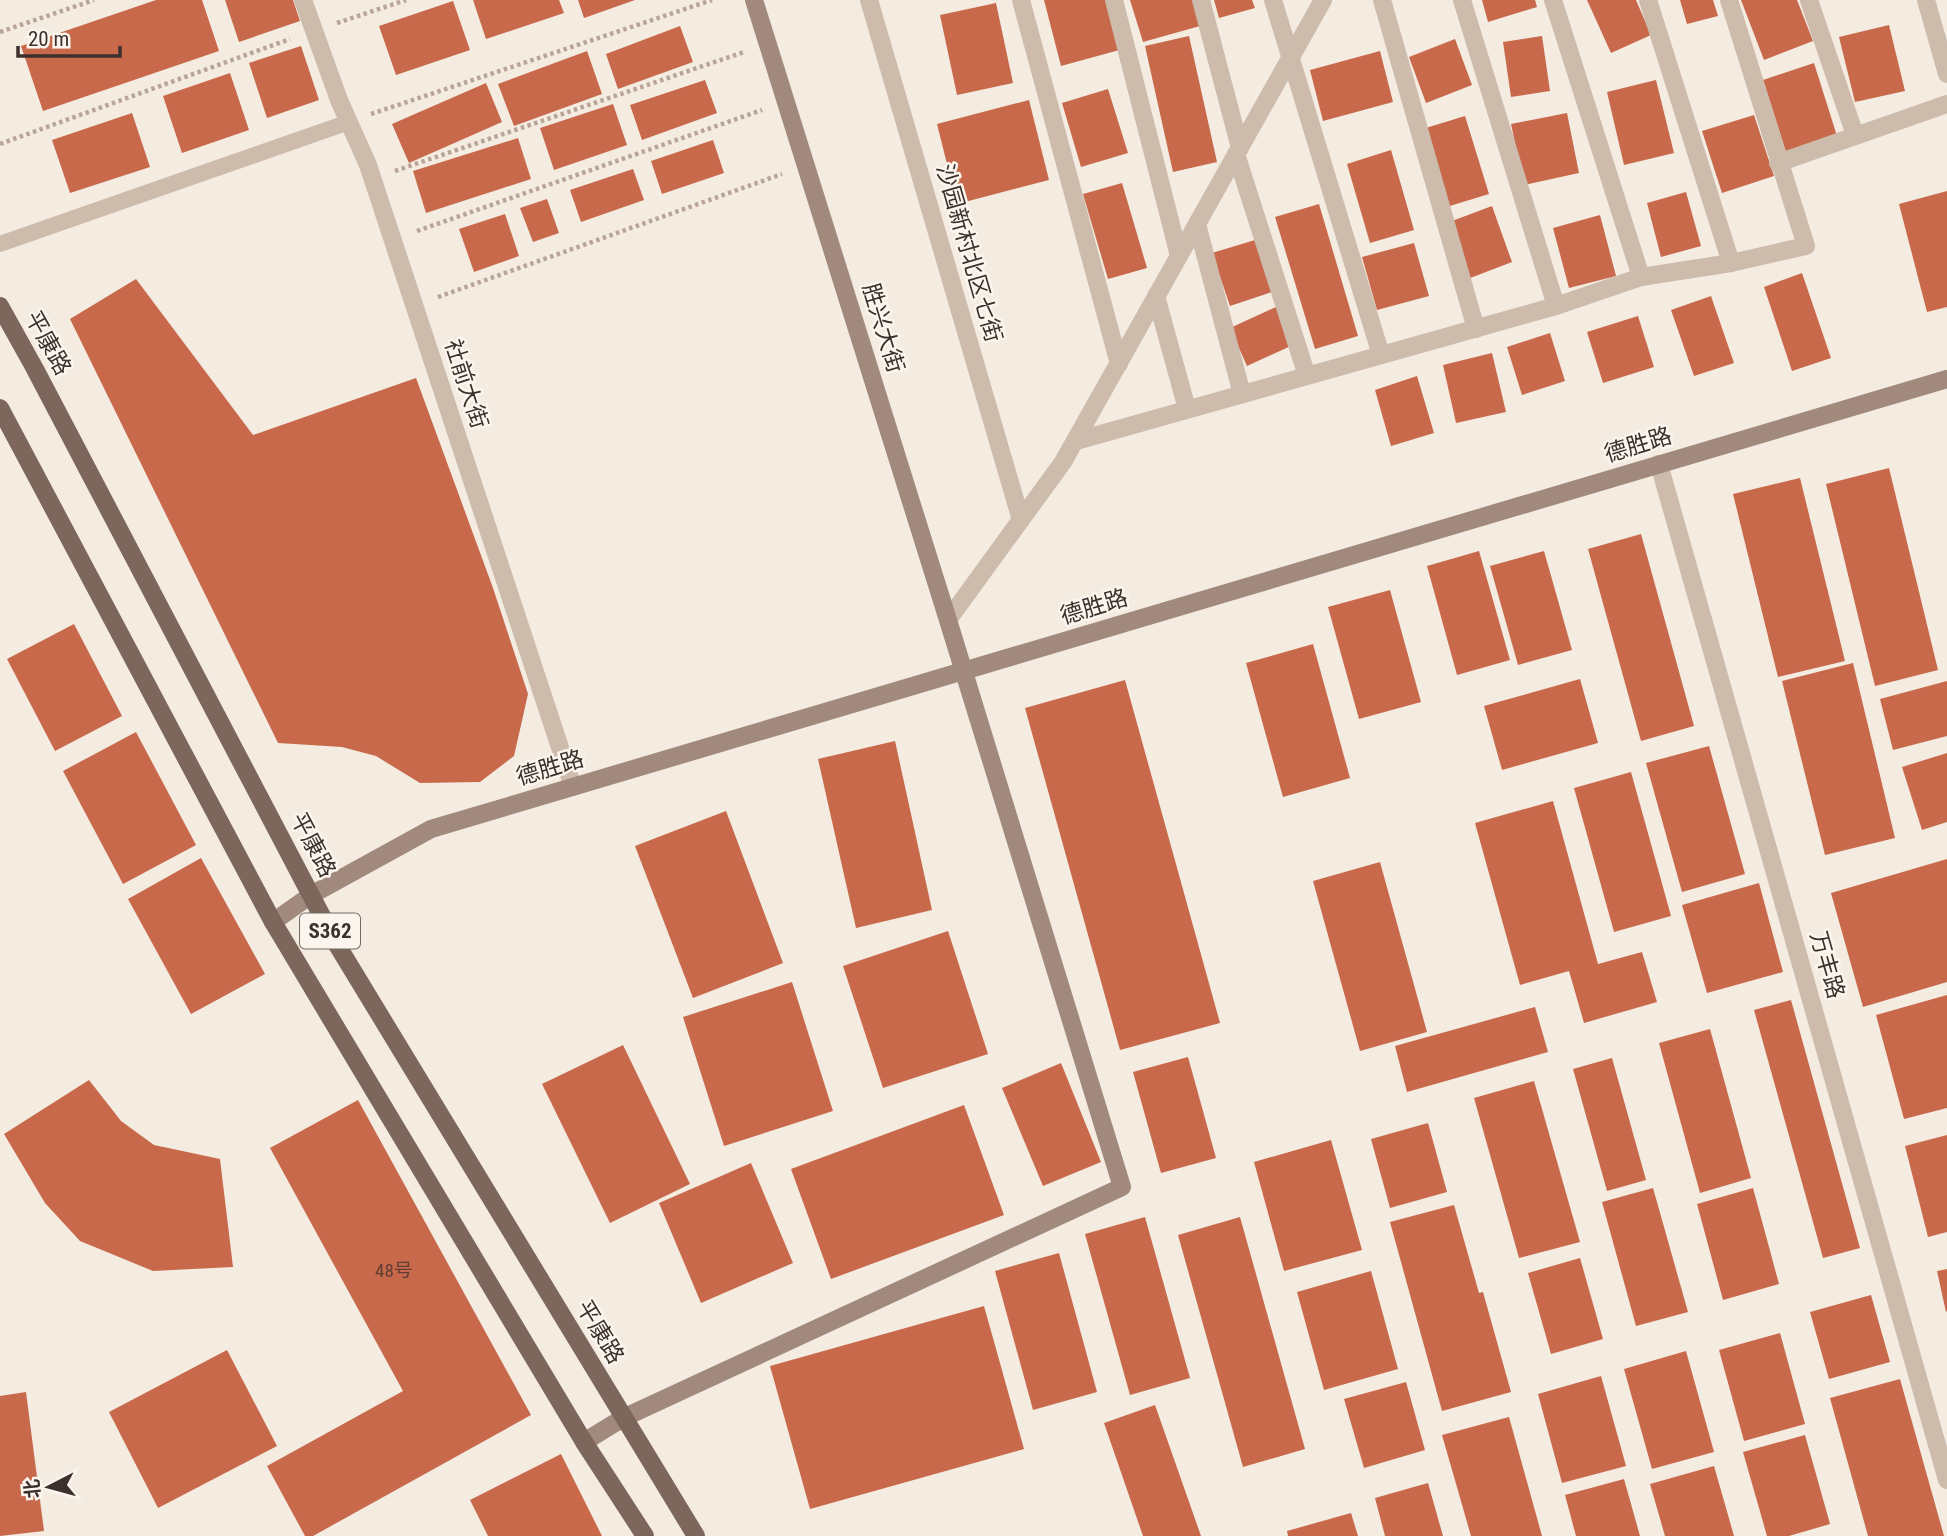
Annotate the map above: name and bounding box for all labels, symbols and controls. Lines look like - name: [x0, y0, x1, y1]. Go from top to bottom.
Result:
- scale bar: [18, 14, 119, 58]
- text: 20 m: [28, 27, 69, 51]
- street label: 沙园新村北区七街: [931, 161, 1007, 345]
- street label: 胜兴大街: [857, 280, 909, 376]
- street label: 平康路: [19, 306, 77, 380]
- street label: 社前大街: [439, 336, 493, 432]
- street label: 德胜路: [1601, 422, 1675, 468]
- street label: 德胜路: [1057, 584, 1131, 630]
- street label: 德胜路: [513, 745, 587, 791]
- street label: 平康路: [285, 808, 341, 882]
- road number: S362: [300, 914, 360, 948]
- street label: 万丰路: [1805, 928, 1849, 1002]
- house number: 48号: [375, 1259, 413, 1282]
- street label: 平康路: [571, 1295, 629, 1369]
- north arrow: [14, 1452, 84, 1522]
- text: 北: [20, 1478, 45, 1499]

